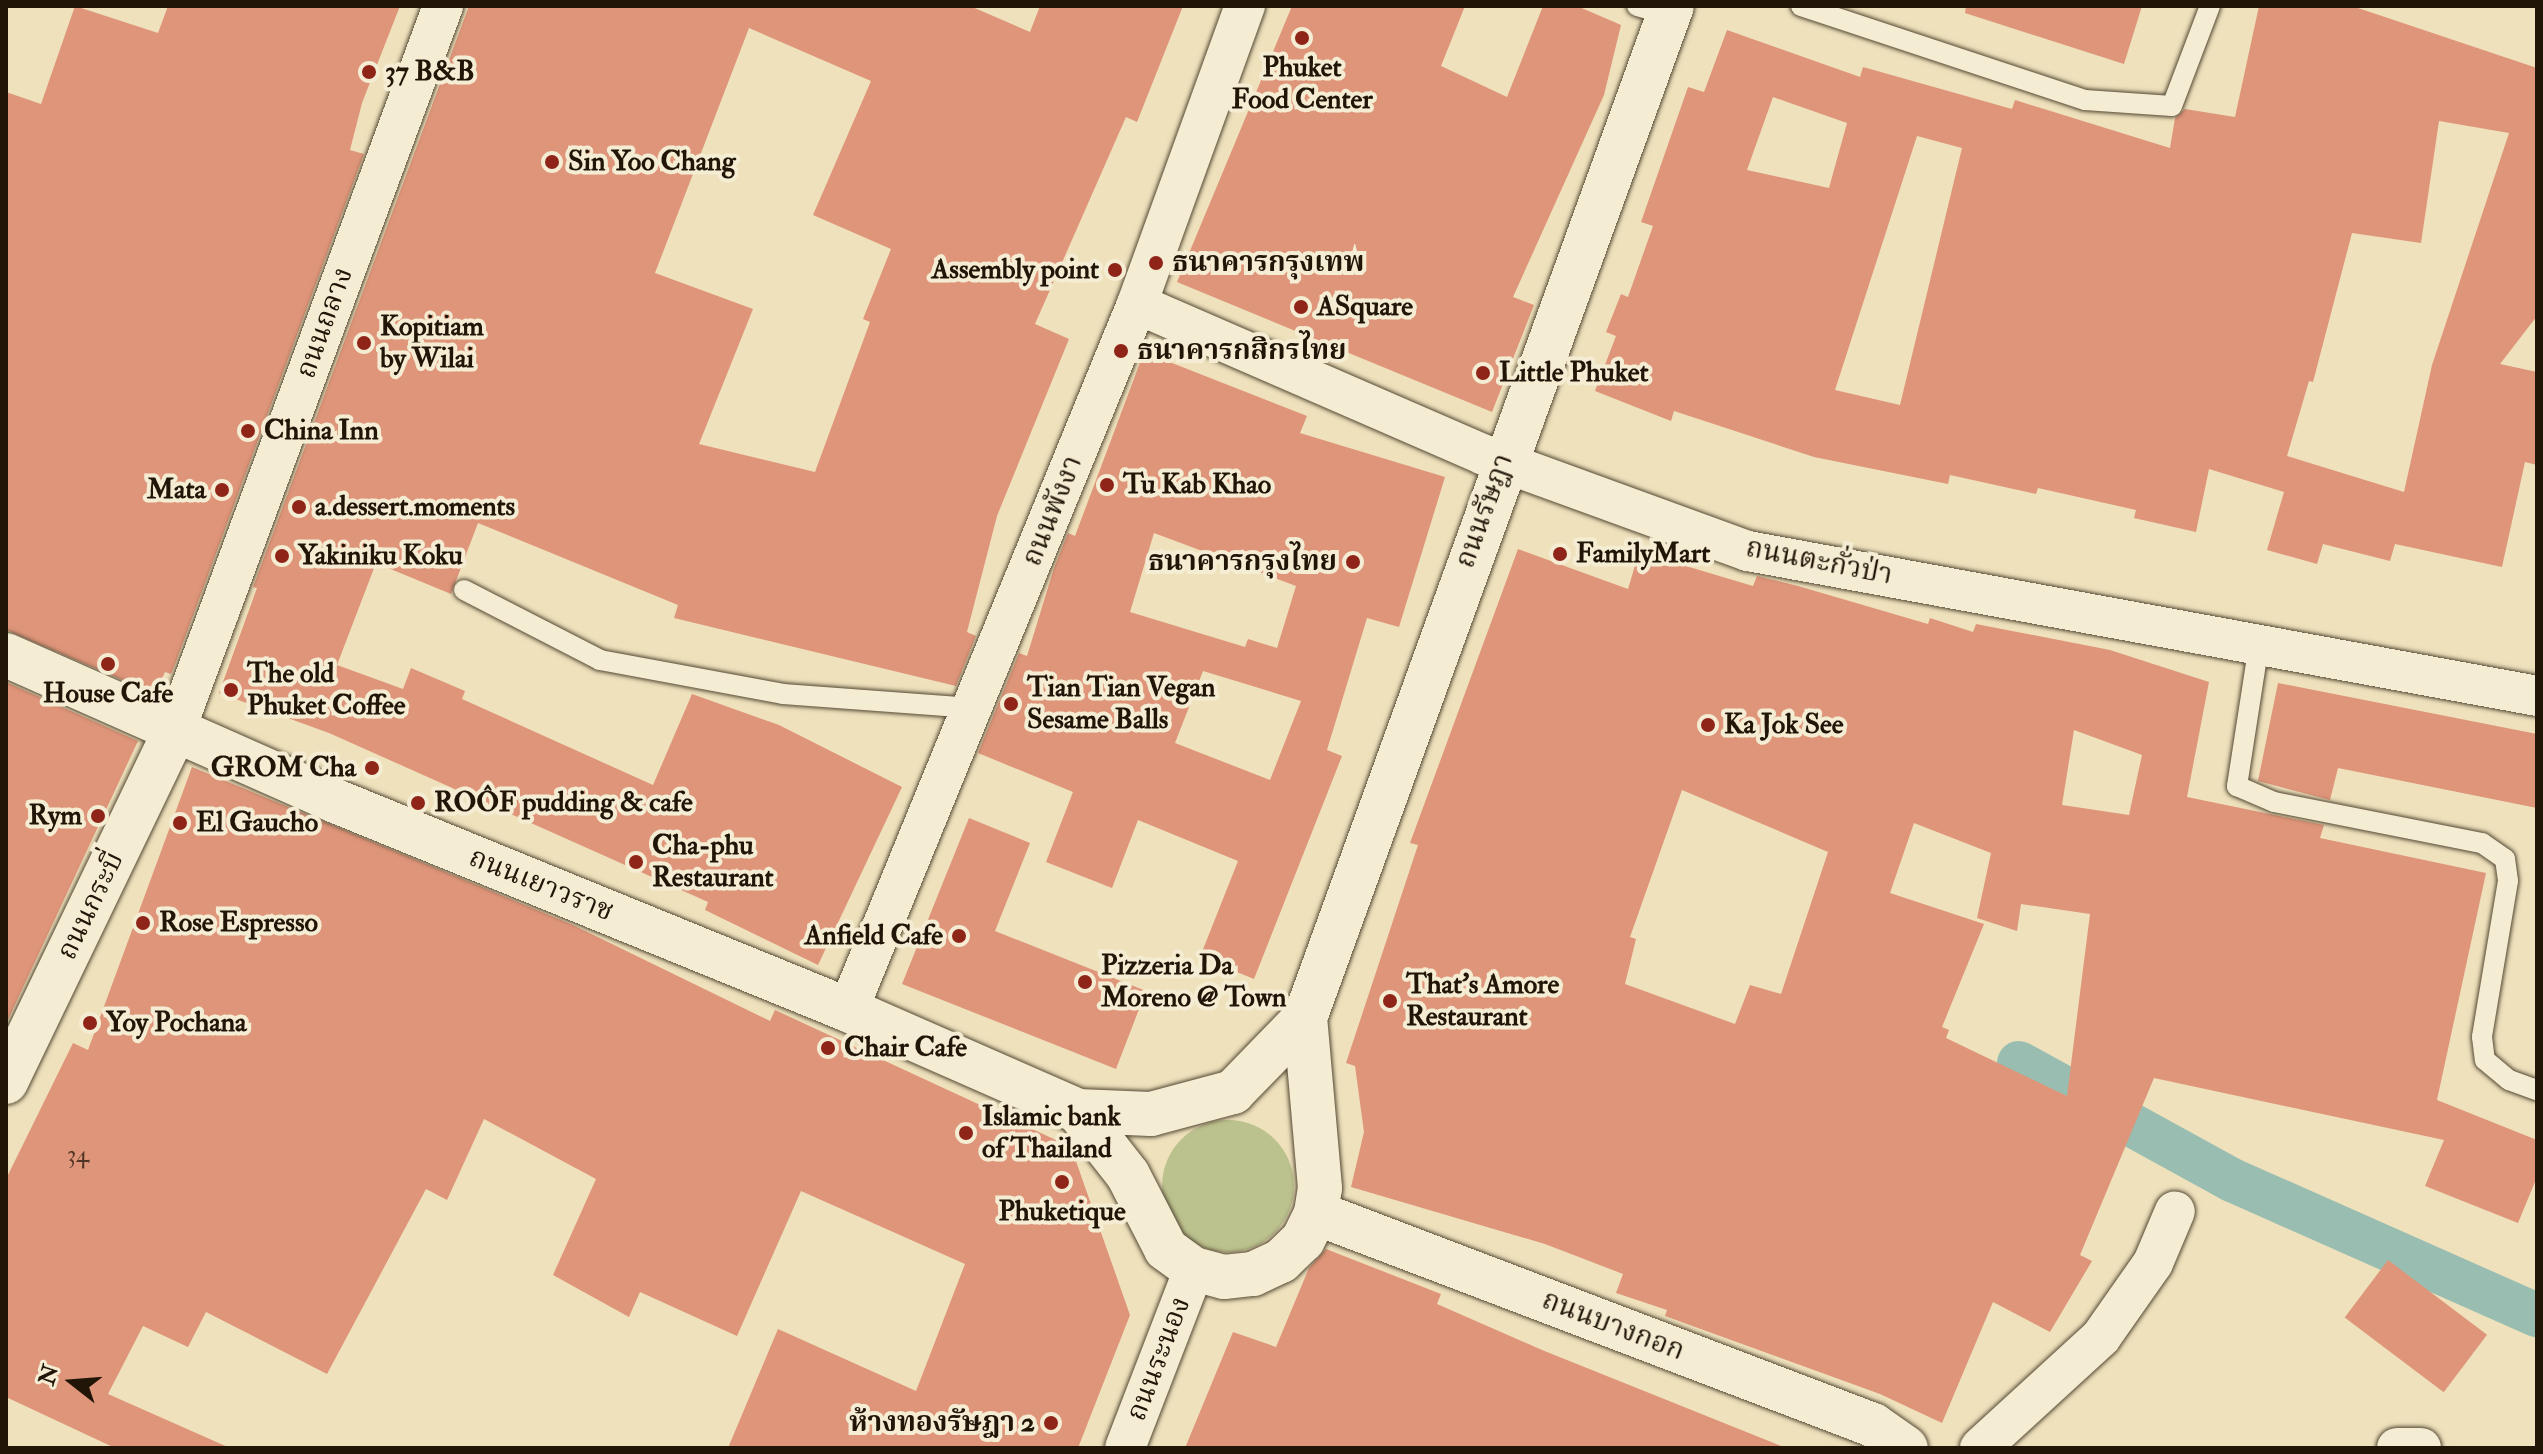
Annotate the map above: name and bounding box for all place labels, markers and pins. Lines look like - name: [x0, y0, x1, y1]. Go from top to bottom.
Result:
- marker: Phuket Food Center: [1293, 29, 1311, 47]
- place label: Phuket Food Center: [1231, 51, 1373, 117]
- place label: 37 B&B: [385, 55, 475, 89]
- marker: 37 B&B: [360, 63, 378, 81]
- place label: Sin Yoo Chang: [568, 145, 736, 179]
- marker: Sin Yoo Chang: [543, 153, 561, 171]
- place label: ธนาคารกรุงเทพ: [1172, 246, 1364, 280]
- place label: Assembly point: [932, 253, 1099, 287]
- marker: ธนาคารกรุงเทพ: [1147, 254, 1165, 272]
- marker: Assembly point: [1106, 261, 1124, 279]
- place label: ASquare: [1317, 290, 1413, 324]
- marker: ASquare: [1292, 298, 1310, 316]
- place label: Kopitiam by Wilai: [380, 310, 484, 376]
- marker: Kopitiam by Wilai: [355, 334, 373, 352]
- place label: ธนาคารกสิกรไทย: [1137, 334, 1346, 368]
- marker: ธนาคารกสิกรไทย: [1112, 342, 1130, 360]
- place label: Little Phuket: [1499, 356, 1648, 390]
- marker: Little Phuket: [1474, 364, 1492, 382]
- place label: China Inn: [264, 414, 379, 448]
- marker: China Inn: [239, 422, 257, 440]
- place label: Tu Kab Khao: [1123, 468, 1271, 502]
- place label: Mata: [147, 473, 206, 507]
- marker: Tu Kab Khao: [1098, 476, 1116, 494]
- marker: Mata: [213, 481, 231, 499]
- place label: a.dessert.moments: [315, 490, 515, 524]
- marker: a.dessert.moments: [290, 498, 308, 516]
- place label: FamilyMart: [1576, 537, 1710, 571]
- place label: Yakiniku Koku: [298, 539, 463, 573]
- place label: ธนาคารกรุงไทย: [1148, 545, 1337, 579]
- marker: FamilyMart: [1551, 545, 1569, 563]
- marker: Yakiniku Koku: [273, 547, 291, 565]
- marker: ธนาคารกรุงไทย: [1344, 553, 1362, 571]
- marker: House Cafe: [99, 655, 117, 673]
- place label: The old Phuket Coffee: [247, 657, 405, 723]
- place label: Tian Tian Vegan Sesame Balls: [1027, 671, 1215, 737]
- place label: House Cafe: [43, 677, 173, 711]
- marker: The old Phuket Coffee: [222, 681, 240, 699]
- marker: Tian Tian Vegan Sesame Balls: [1002, 695, 1020, 713]
- place label: Ka Jok See: [1724, 708, 1843, 742]
- marker: Ka Jok See: [1699, 716, 1717, 734]
- place label: GROM Cha: [211, 751, 356, 785]
- marker: GROM Cha: [363, 759, 381, 777]
- place label: ROÔF pudding & cafe: [434, 786, 693, 820]
- marker: ROÔF pudding & cafe: [409, 794, 427, 812]
- place label: Rym: [29, 799, 82, 833]
- place label: El Gaucho: [196, 806, 318, 840]
- marker: Rym: [89, 807, 107, 825]
- marker: El Gaucho: [171, 814, 189, 832]
- place label: Cha-phu Restaurant: [652, 829, 774, 895]
- marker: Cha-phu Restaurant: [627, 853, 645, 871]
- place label: Rose Espresso: [159, 906, 318, 940]
- marker: Rose Espresso: [134, 914, 152, 932]
- place label: Anfield Cafe: [804, 919, 943, 953]
- marker: Anfield Cafe: [950, 927, 968, 945]
- place label: Pizzeria Da Moreno @ Town: [1101, 949, 1286, 1015]
- place label: That’s Amore Restaurant: [1406, 968, 1559, 1034]
- marker: Pizzeria Da Moreno @ Town: [1076, 973, 1094, 991]
- marker: That’s Amore Restaurant: [1381, 992, 1399, 1010]
- place label: Yoy Pochana: [106, 1006, 247, 1040]
- marker: Yoy Pochana: [81, 1014, 99, 1032]
- place label: Chair Cafe: [844, 1031, 967, 1065]
- marker: Chair Cafe: [819, 1039, 837, 1057]
- place label: Islamic bank of Thailand: [982, 1100, 1121, 1166]
- marker: Islamic bank of Thailand: [957, 1124, 975, 1142]
- marker: Phuketique: [1053, 1173, 1071, 1191]
- place label: Phuketique: [998, 1195, 1126, 1229]
- place label: ห้างทองรัษฎา 2: [849, 1406, 1035, 1440]
- marker: ห้างทองรัษฎา 2: [1042, 1414, 1060, 1432]

